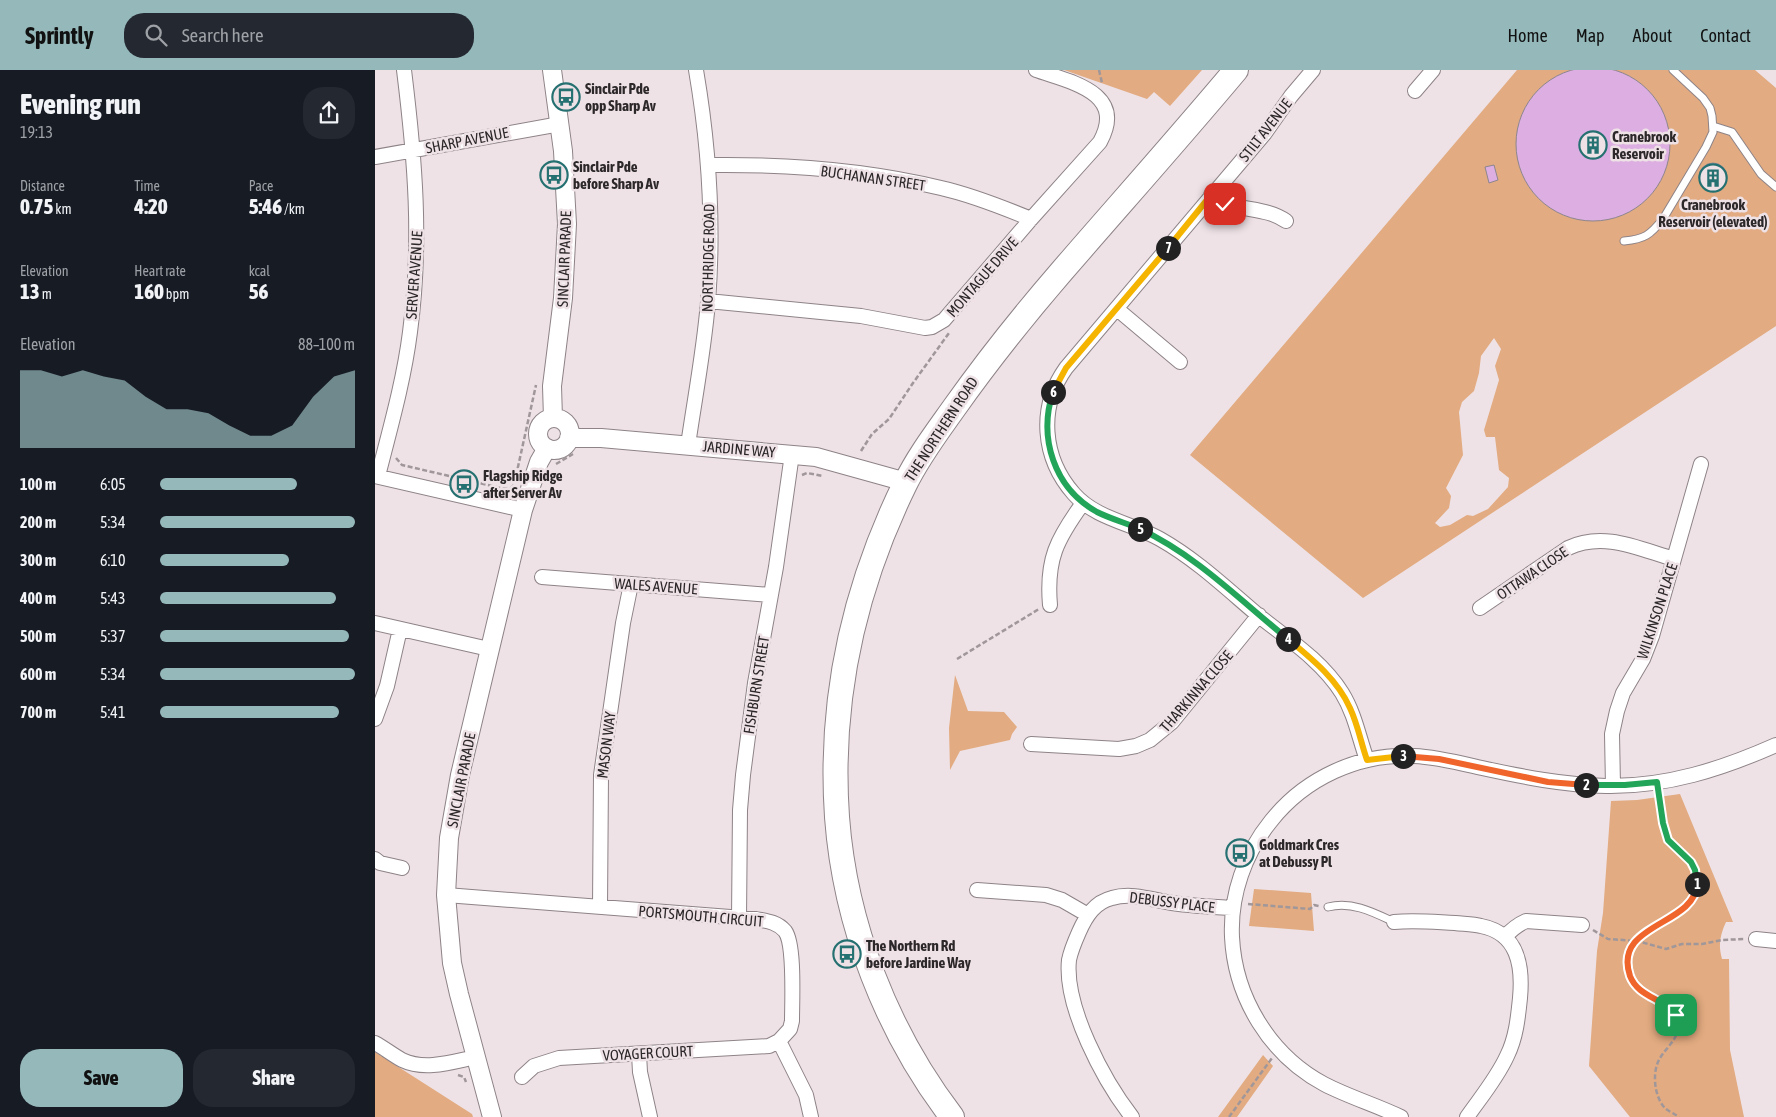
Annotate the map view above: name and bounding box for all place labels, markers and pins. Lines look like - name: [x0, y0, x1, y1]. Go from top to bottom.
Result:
- place label: Sinclair Pde opp Sharp Av: [585, 80, 657, 114]
- bus stop icon: Sinclair Pde opp Sharp Av: [551, 82, 581, 112]
- place label: Cranebrook Reservoir: [1612, 128, 1677, 162]
- building icon: Cranebrook Reservoir: [1578, 130, 1608, 160]
- place label: Sinclair Pde before Sharp Av: [573, 158, 660, 192]
- bus stop icon: Sinclair Pde before Sharp Av: [539, 160, 569, 190]
- building icon: Cranebrook Reservoir (elevated): [1698, 163, 1728, 193]
- pin: [1204, 183, 1246, 225]
- place label: Cranebrook Reservoir (elevated): [1658, 196, 1768, 230]
- pin: 7: [1155, 236, 1181, 260]
- pin: 6: [1041, 380, 1065, 404]
- place label: Flagship Ridge after Server Av: [483, 467, 563, 501]
- bus stop icon: Flagship Ridge after Server Av: [449, 469, 479, 499]
- pin: 5: [1127, 516, 1153, 542]
- pin: 4: [1275, 626, 1301, 652]
- pin: 3: [1391, 744, 1415, 768]
- pin: 2: [1573, 772, 1599, 798]
- place label: Goldmark Cres at Debussy Pl: [1259, 836, 1340, 870]
- bus stop icon: Goldmark Cres at Debussy Pl: [1225, 838, 1255, 868]
- pin: 1: [1685, 872, 1709, 896]
- place label: The Northern Rd before Jardine Way: [866, 937, 972, 971]
- bus stop icon: The Northern Rd before Jardine Way: [832, 939, 862, 969]
- pin: [1655, 994, 1697, 1036]

